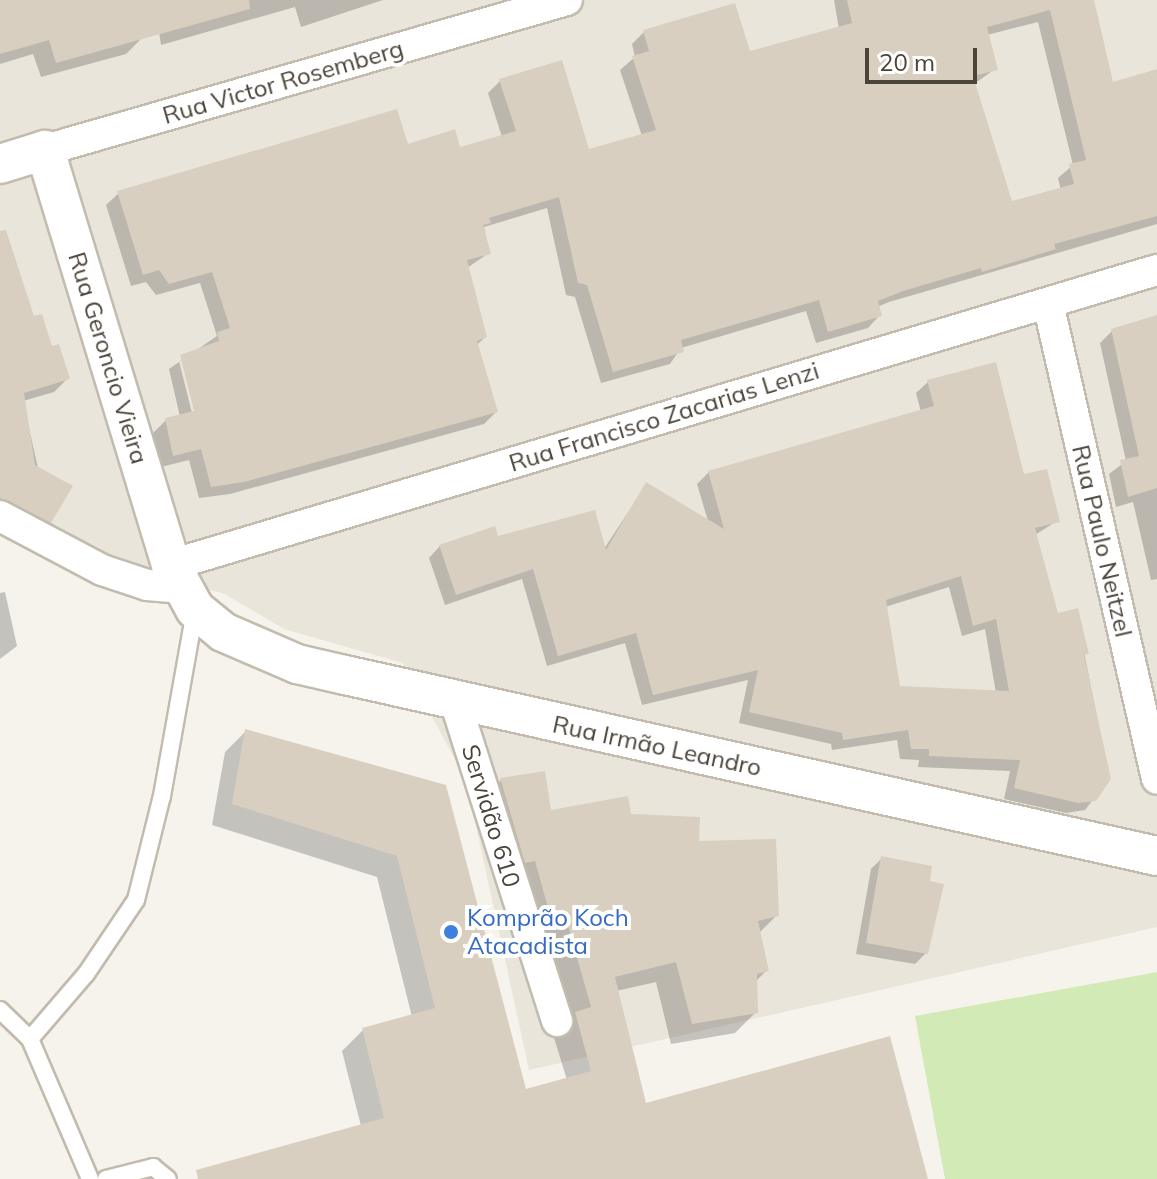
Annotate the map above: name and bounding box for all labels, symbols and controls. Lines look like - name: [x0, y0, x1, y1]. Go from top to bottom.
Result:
- scale bar: [869, 32, 981, 82]
- street label: Rua Victor Rosemberg: [159, 34, 407, 130]
- text: 20 m: [879, 47, 935, 77]
- street label: Rua Geroncio Vieira: [62, 249, 154, 467]
- street label: Rua Francisco Zacarias Lenzi: [506, 356, 822, 478]
- street label: Rua Paulo Neitzel: [1066, 442, 1138, 640]
- street label: Rua Irmão Leandro: [550, 710, 764, 782]
- street label: Servidão 610: [456, 741, 526, 891]
- place label: Komprão Koch Atacadista: [467, 904, 629, 960]
- marker: Komprão Koch Atacadista: [442, 923, 460, 941]

